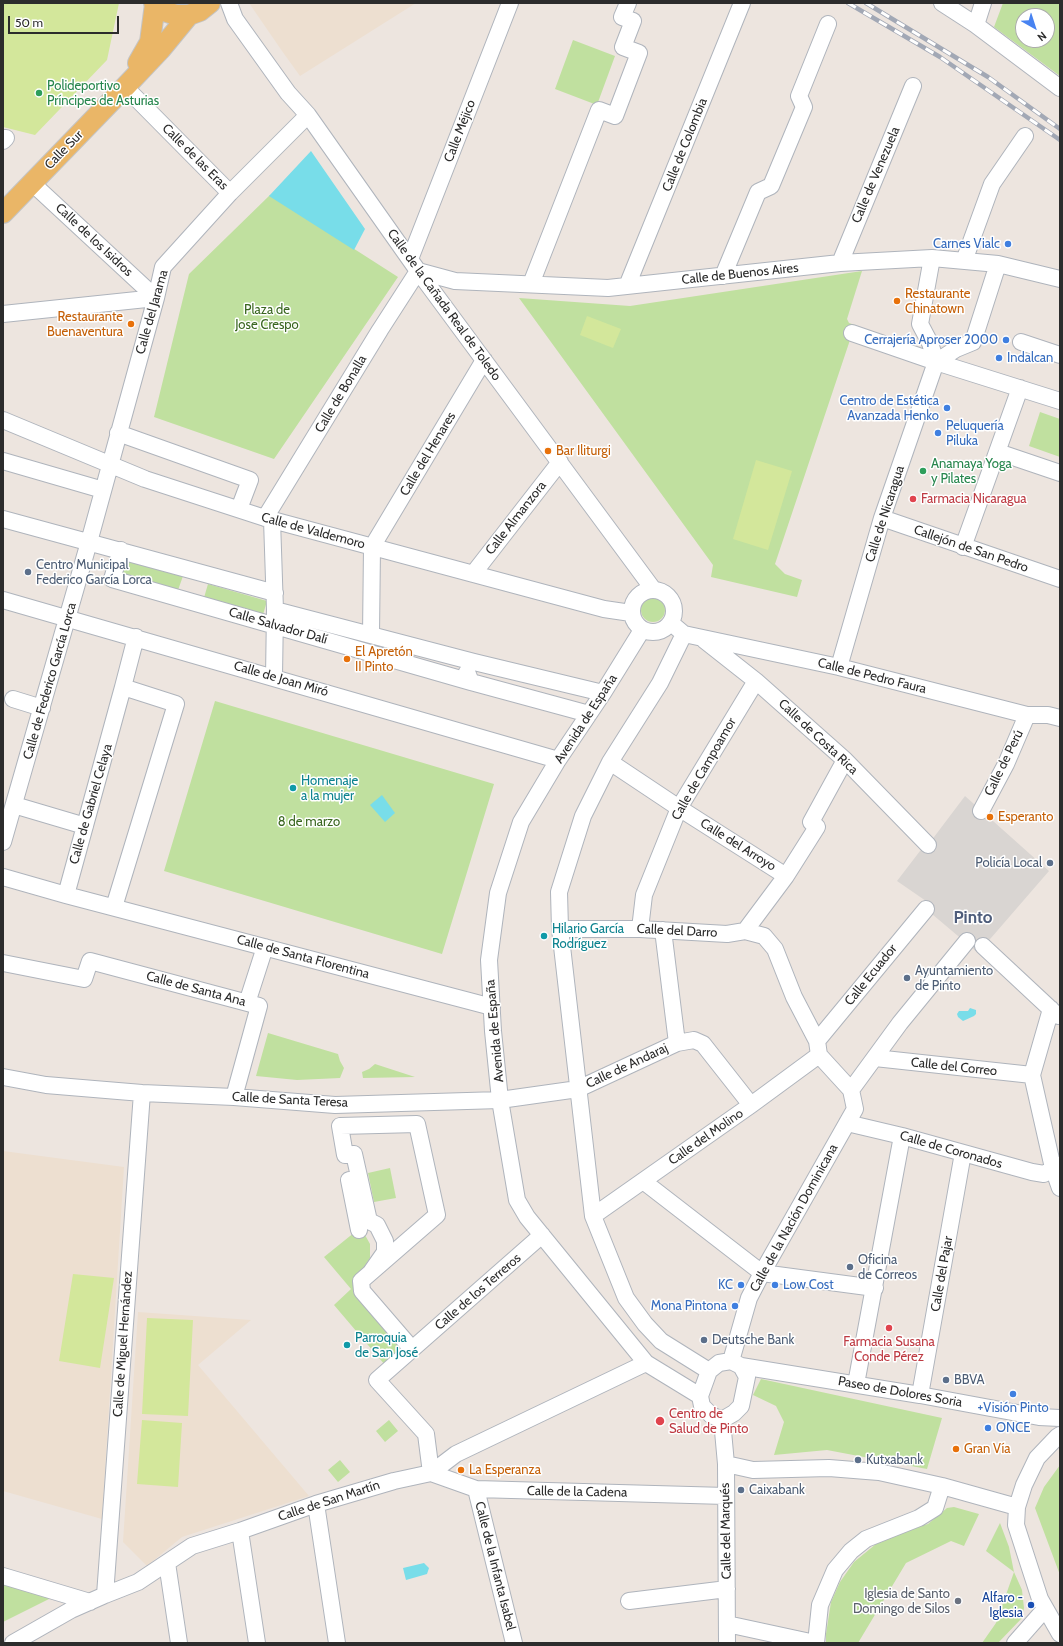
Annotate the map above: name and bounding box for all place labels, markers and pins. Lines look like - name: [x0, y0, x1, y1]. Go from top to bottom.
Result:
- place label: Polideportivo Príncipes de Asturias: [47, 78, 159, 109]
- marker: Polideportivo Príncipes de Asturias: [34, 88, 44, 98]
- place label: Carnes Vialc: [933, 236, 1000, 252]
- marker: Carnes Vialc: [1003, 239, 1013, 249]
- place label: Restaurante Chinatown: [905, 286, 970, 317]
- marker: Restaurante Chinatown: [892, 296, 902, 306]
- place label: Restaurante Buenaventura: [47, 309, 123, 340]
- marker: Restaurante Buenaventura: [126, 319, 136, 329]
- place label: Cerrajería Aproser 2000: [864, 332, 998, 348]
- marker: Cerrajería Aproser 2000: [1001, 335, 1011, 345]
- place label: Indalcan: [1007, 350, 1053, 366]
- marker: Indalcan: [994, 353, 1004, 363]
- place label: Centro de Estética Avanzada Henko: [839, 393, 939, 424]
- marker: Centro de Estética Avanzada Henko: [942, 403, 952, 413]
- place label: Peluquería Piluka: [946, 418, 1004, 449]
- marker: Peluquería Piluka: [933, 428, 943, 438]
- place label: Bar Iliturgi: [556, 443, 611, 459]
- marker: Bar Iliturgi: [543, 446, 553, 456]
- place label: Anamaya Yoga y Pilates: [931, 456, 1012, 487]
- marker: Anamaya Yoga y Pilates: [918, 466, 928, 476]
- place label: Farmacia Nicaragua: [921, 491, 1027, 507]
- marker: Farmacia Nicaragua: [908, 494, 918, 504]
- place label: Centro Municipal Federico García Lorca: [36, 557, 152, 588]
- marker: Centro Municipal Federico García Lorca: [23, 567, 33, 577]
- place label: El Apretón II Pinto: [355, 644, 413, 675]
- marker: El Apretón II Pinto: [342, 654, 352, 664]
- place label: Homenaje a la mujer: [301, 773, 358, 804]
- marker: Homenaje a la mujer: [288, 783, 298, 793]
- place label: Esperanto: [998, 809, 1053, 825]
- marker: Esperanto: [985, 812, 995, 822]
- place label: Policía Local: [975, 855, 1042, 871]
- marker: Policía Local: [1045, 858, 1055, 868]
- place label: Hilario García Rodríguez: [552, 921, 624, 952]
- marker: Hilario García Rodríguez: [539, 931, 549, 941]
- place label: Ayuntamiento de Pinto: [915, 963, 993, 994]
- marker: Ayuntamiento de Pinto: [902, 973, 912, 983]
- place label: Oficina de Correos: [858, 1252, 917, 1283]
- marker: Oficina de Correos: [845, 1262, 855, 1272]
- place label: KC: [718, 1277, 733, 1293]
- place label: Low Cost: [783, 1277, 834, 1293]
- marker: KC: [736, 1280, 746, 1290]
- marker: Low Cost: [770, 1280, 780, 1290]
- place label: Mona Pintona: [651, 1298, 727, 1314]
- marker: Mona Pintona: [730, 1301, 740, 1311]
- marker: Farmacia Susana Conde Pérez: [884, 1323, 894, 1333]
- place label: Parroquia de San José: [355, 1330, 418, 1361]
- place label: Deutsche Bank: [712, 1332, 794, 1348]
- place label: Farmacia Susana Conde Pérez: [843, 1334, 935, 1365]
- marker: Deutsche Bank: [699, 1335, 709, 1345]
- marker: Parroquia de San José: [342, 1340, 352, 1350]
- place label: BBVA: [954, 1372, 985, 1388]
- marker: BBVA: [941, 1375, 951, 1385]
- marker: +Visión Pinto: [1008, 1389, 1018, 1399]
- place label: +Visión Pinto: [977, 1400, 1049, 1416]
- place label: Centro de Salud de Pinto: [669, 1406, 748, 1437]
- marker: Centro de Salud de Pinto: [654, 1415, 666, 1427]
- place label: ONCE: [996, 1420, 1030, 1436]
- marker: ONCE: [983, 1423, 993, 1433]
- place label: Gran Vía: [964, 1441, 1011, 1457]
- marker: Gran Vía: [951, 1444, 961, 1454]
- place label: Kutxabank: [866, 1452, 923, 1468]
- marker: Kutxabank: [853, 1455, 863, 1465]
- place label: La Esperanza: [469, 1462, 541, 1478]
- marker: La Esperanza: [456, 1465, 466, 1475]
- place label: Caixabank: [749, 1482, 805, 1498]
- marker: Caixabank: [736, 1485, 746, 1495]
- place label: Iglesia de Santo Domingo de Silos: [853, 1586, 950, 1617]
- place label: Alfaro - Iglesia: [982, 1590, 1023, 1621]
- marker: Iglesia de Santo Domingo de Silos: [953, 1596, 963, 1606]
- marker: Alfaro - Iglesia: [1026, 1600, 1036, 1610]

